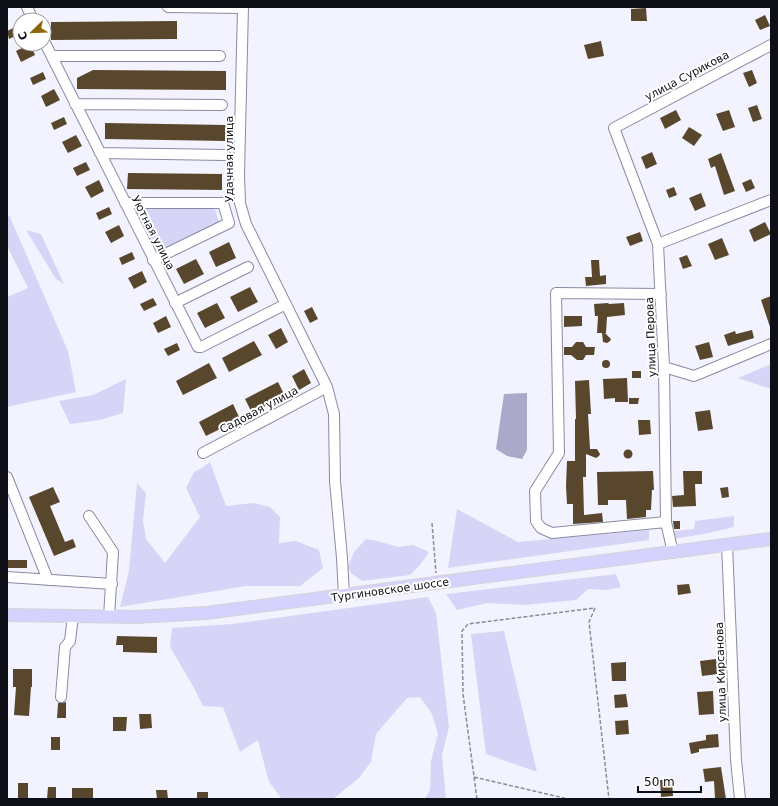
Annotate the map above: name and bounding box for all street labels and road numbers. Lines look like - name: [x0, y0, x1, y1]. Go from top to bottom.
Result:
- street label: улица Сурикова: [643, 48, 731, 104]
- street label: Удачная улица: [223, 116, 236, 202]
- street label: Уютная улица: [129, 194, 177, 272]
- street label: улица Перова: [643, 297, 659, 377]
- street label: Садовая улица: [218, 384, 300, 436]
- street label: Тургиновское шоссе: [329, 575, 450, 605]
- street label: улица Кирсанова: [713, 622, 729, 722]

